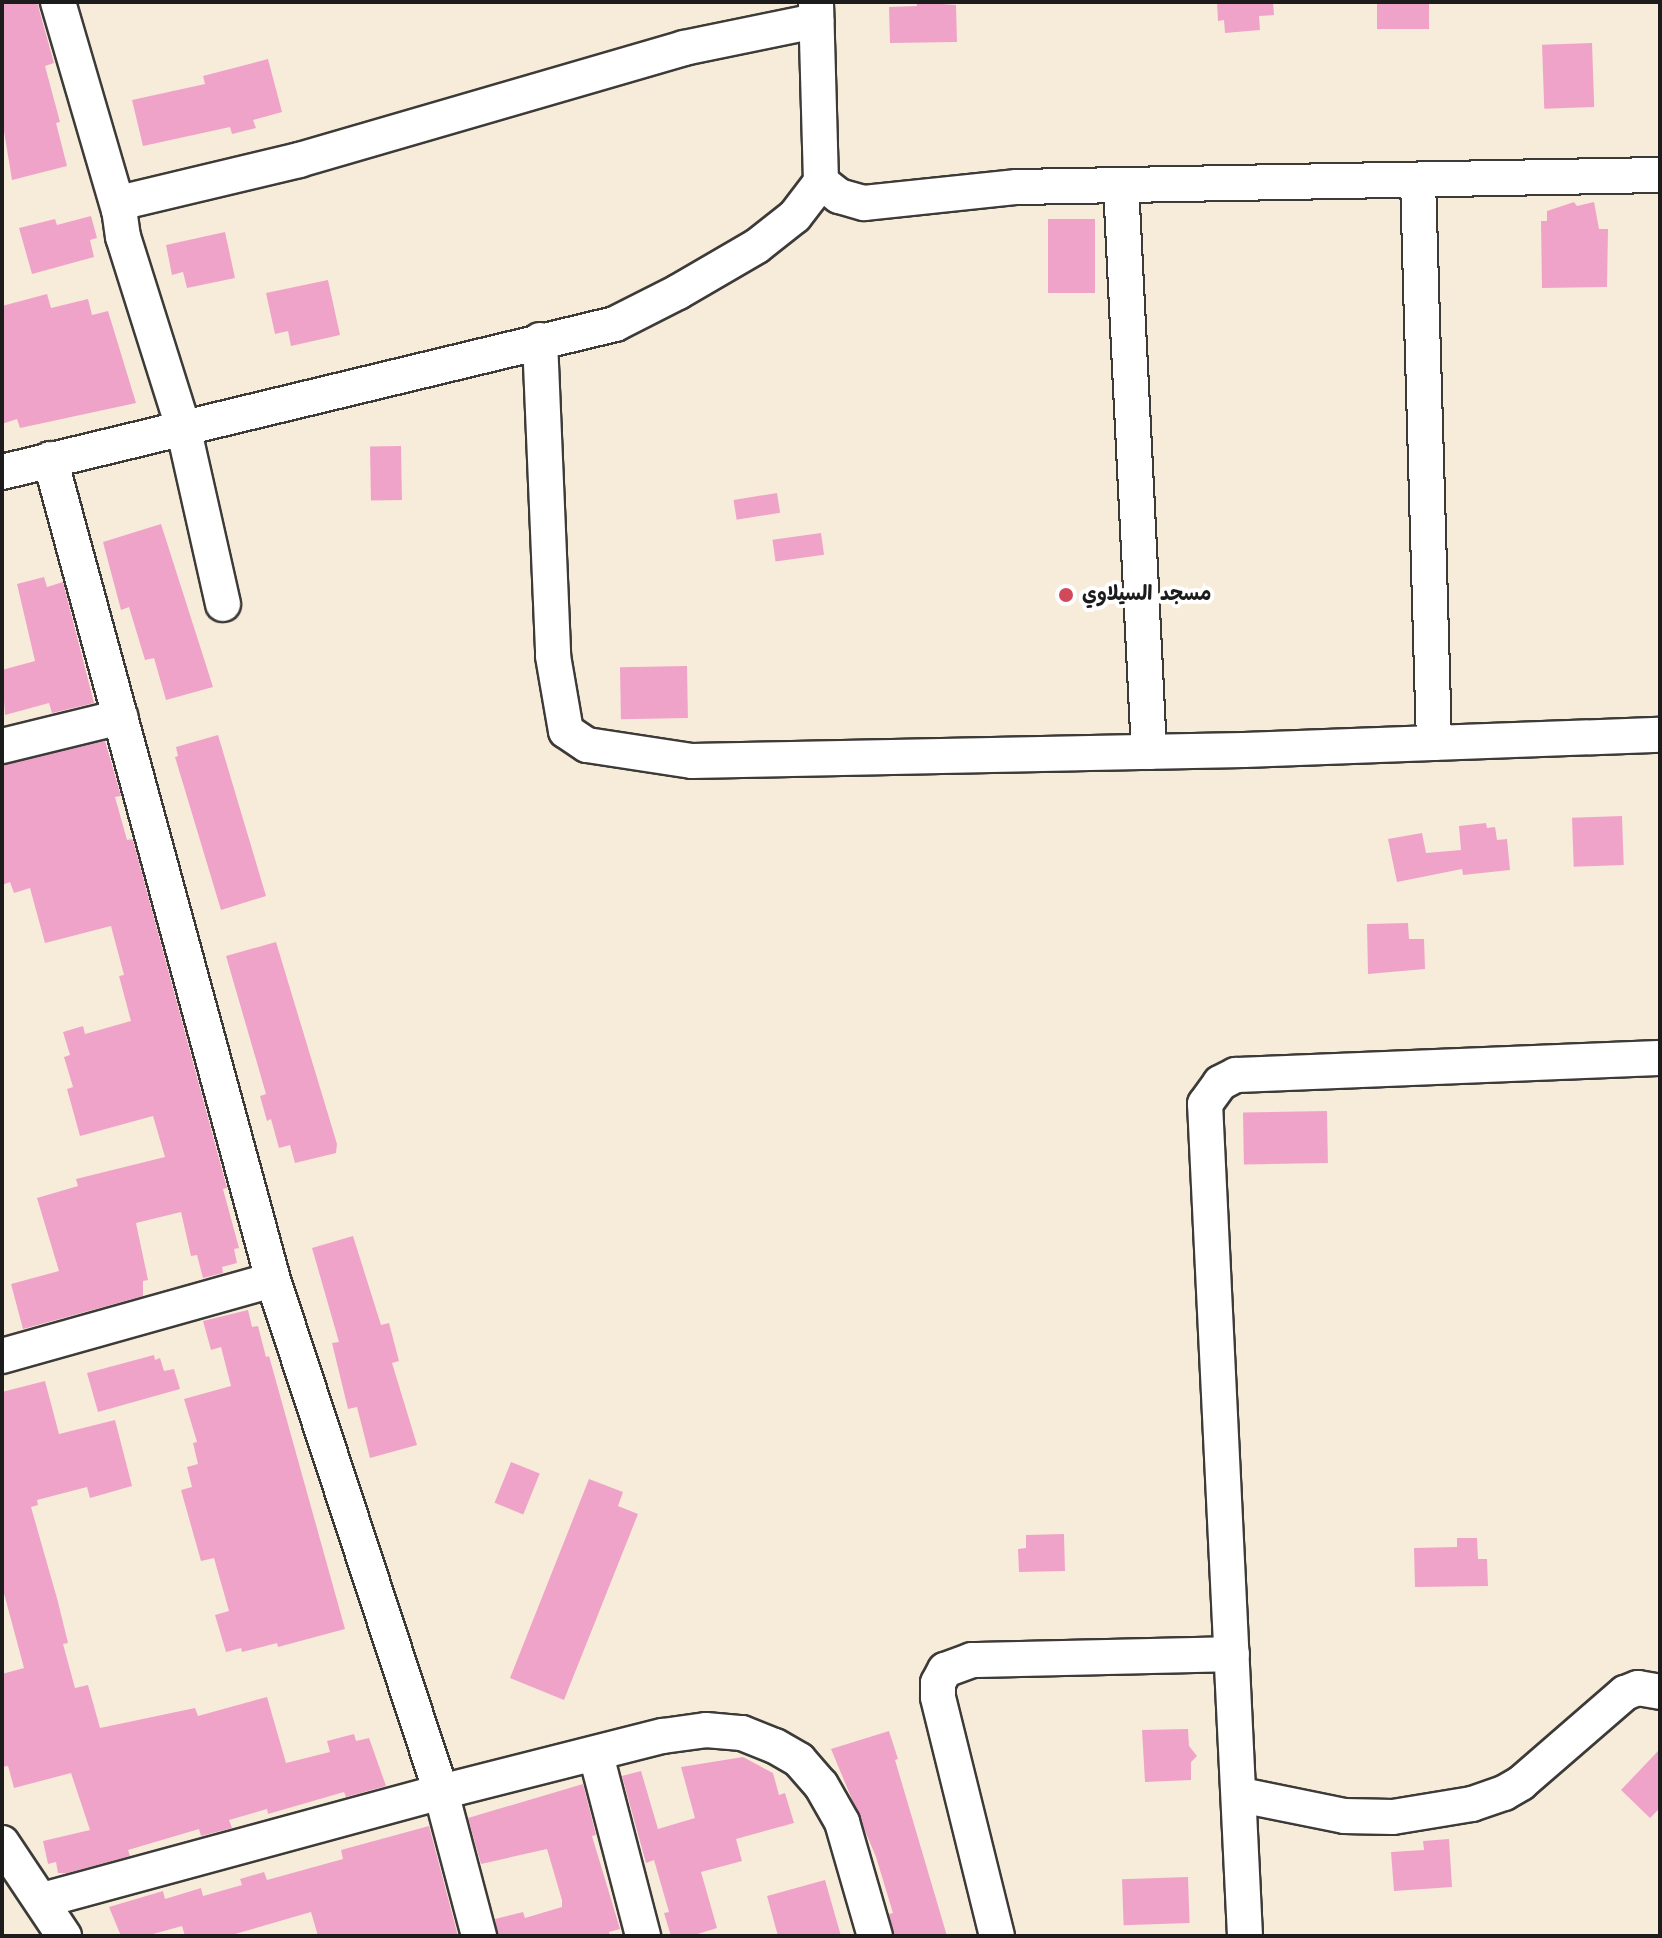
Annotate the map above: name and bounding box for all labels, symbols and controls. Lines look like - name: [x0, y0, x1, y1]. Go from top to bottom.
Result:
- place label: مسجد السيلاوي: [1082, 583, 1211, 607]
- marker: مسجد السيلاوي: [1057, 586, 1075, 604]

